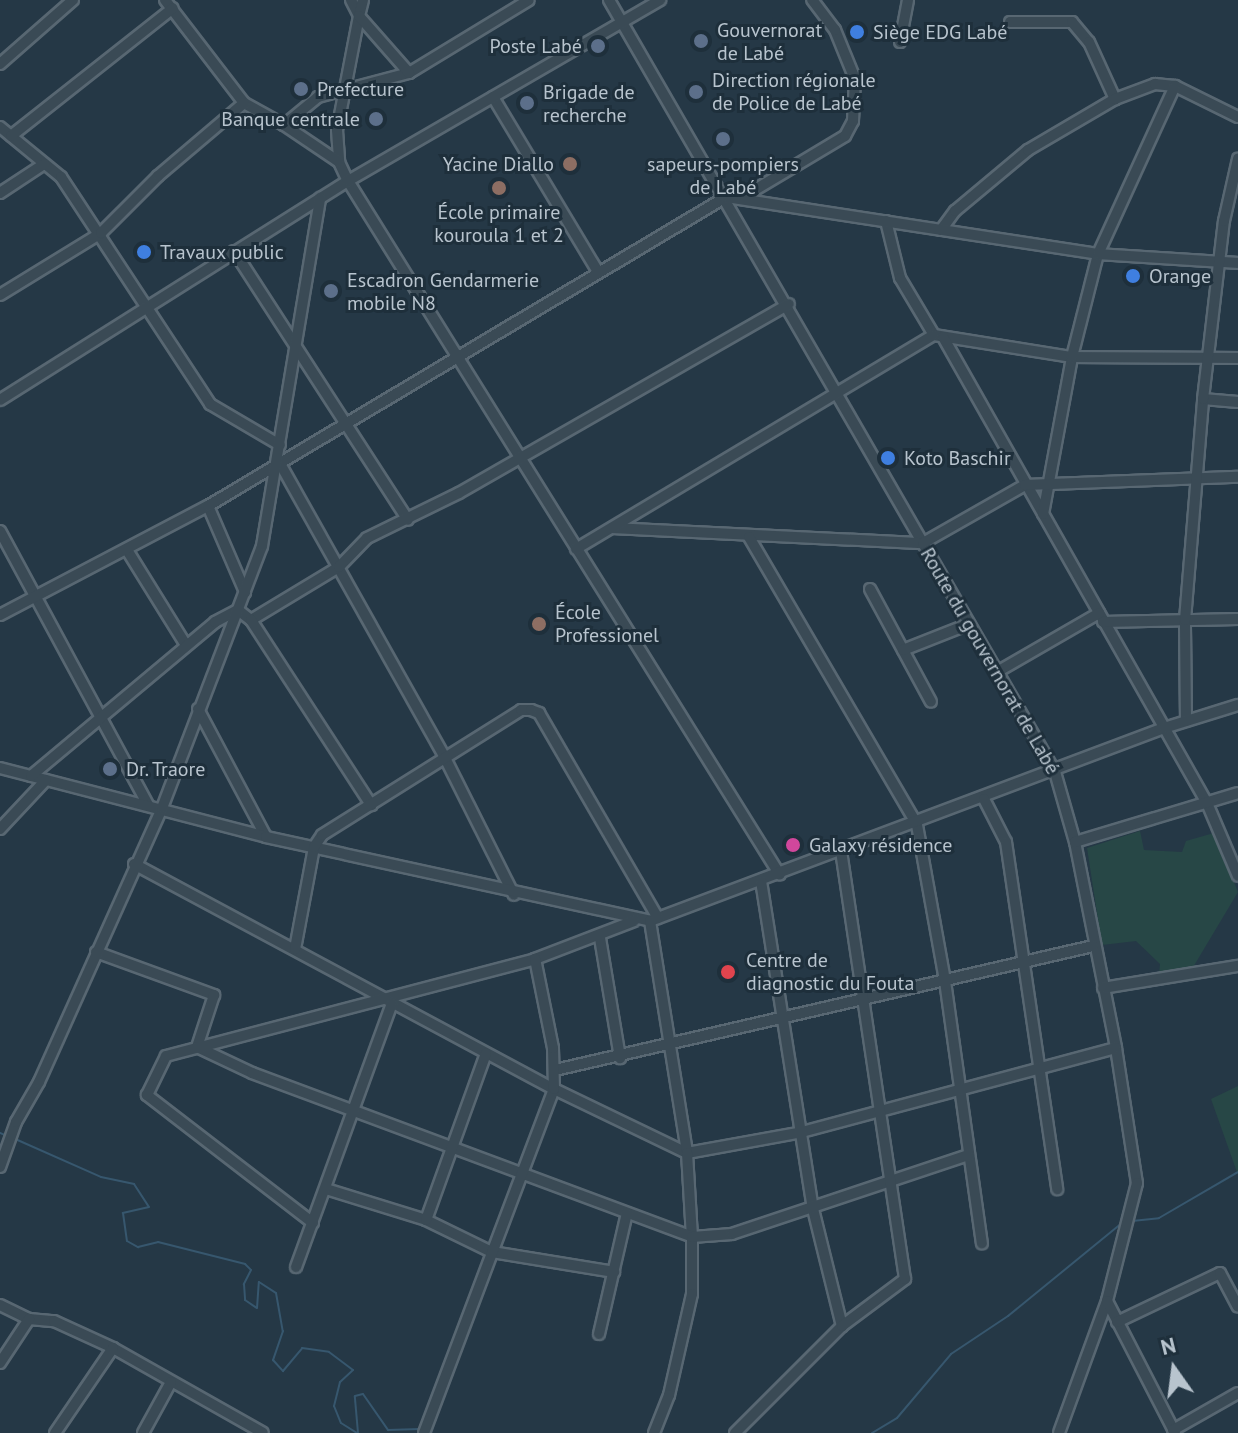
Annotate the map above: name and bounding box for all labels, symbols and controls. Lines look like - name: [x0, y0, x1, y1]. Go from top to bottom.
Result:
- place label: Gouvernorat de Labé: [717, 18, 822, 65]
- place label: Siège EDG Labé: [873, 20, 1007, 44]
- marker: Siège EDG Labé: [848, 23, 866, 41]
- marker: Gouvernorat de Labé: [692, 32, 710, 50]
- place label: Poste Labé: [490, 34, 582, 58]
- marker: Poste Labé: [589, 37, 607, 55]
- place label: Direction régionale de Police de Labé: [712, 68, 876, 115]
- place label: Prefecture: [317, 77, 404, 101]
- marker: Prefecture: [292, 80, 310, 98]
- place label: Brigade de recherche: [543, 80, 635, 127]
- marker: Direction régionale de Police de Labé: [687, 83, 705, 101]
- marker: Brigade de recherche: [518, 94, 536, 112]
- place label: Banque centrale: [221, 107, 360, 131]
- marker: Banque centrale: [367, 110, 385, 128]
- marker: sapeurs-pompiers de Labé: [714, 130, 732, 148]
- place label: Yacine Diallo: [443, 152, 554, 176]
- place label: sapeurs-pompiers de Labé: [647, 152, 799, 199]
- marker: Yacine Diallo: [561, 155, 579, 173]
- marker: École primaire kouroula 1 et 2: [490, 179, 508, 197]
- place label: École primaire kouroula 1 et 2: [434, 200, 564, 247]
- place label: Travaux public: [160, 240, 284, 264]
- marker: Travaux public: [135, 243, 153, 261]
- place label: Orange: [1149, 264, 1211, 288]
- marker: Orange: [1124, 267, 1142, 285]
- place label: Escadron Gendarmerie mobile N8: [347, 268, 539, 315]
- marker: Escadron Gendarmerie mobile N8: [322, 282, 340, 300]
- place label: Koto Baschir: [904, 446, 1011, 470]
- marker: Koto Baschir: [879, 449, 897, 467]
- street label: Route du gouvernorat de Labé: [915, 543, 1065, 779]
- place label: École Professionel: [555, 600, 659, 647]
- marker: École Professionel: [530, 615, 548, 633]
- place label: Dr. Traore: [126, 757, 208, 781]
- marker: Dr. Traore: [101, 760, 119, 778]
- place label: Galaxy résidence: [809, 833, 953, 857]
- marker: Galaxy résidence: [784, 836, 802, 854]
- place label: Centre de diagnostic du Fouta: [746, 948, 915, 995]
- marker: Centre de diagnostic du Fouta: [717, 961, 739, 983]
- north arrow: [1134, 1329, 1214, 1409]
- text: N: [1158, 1330, 1179, 1361]

